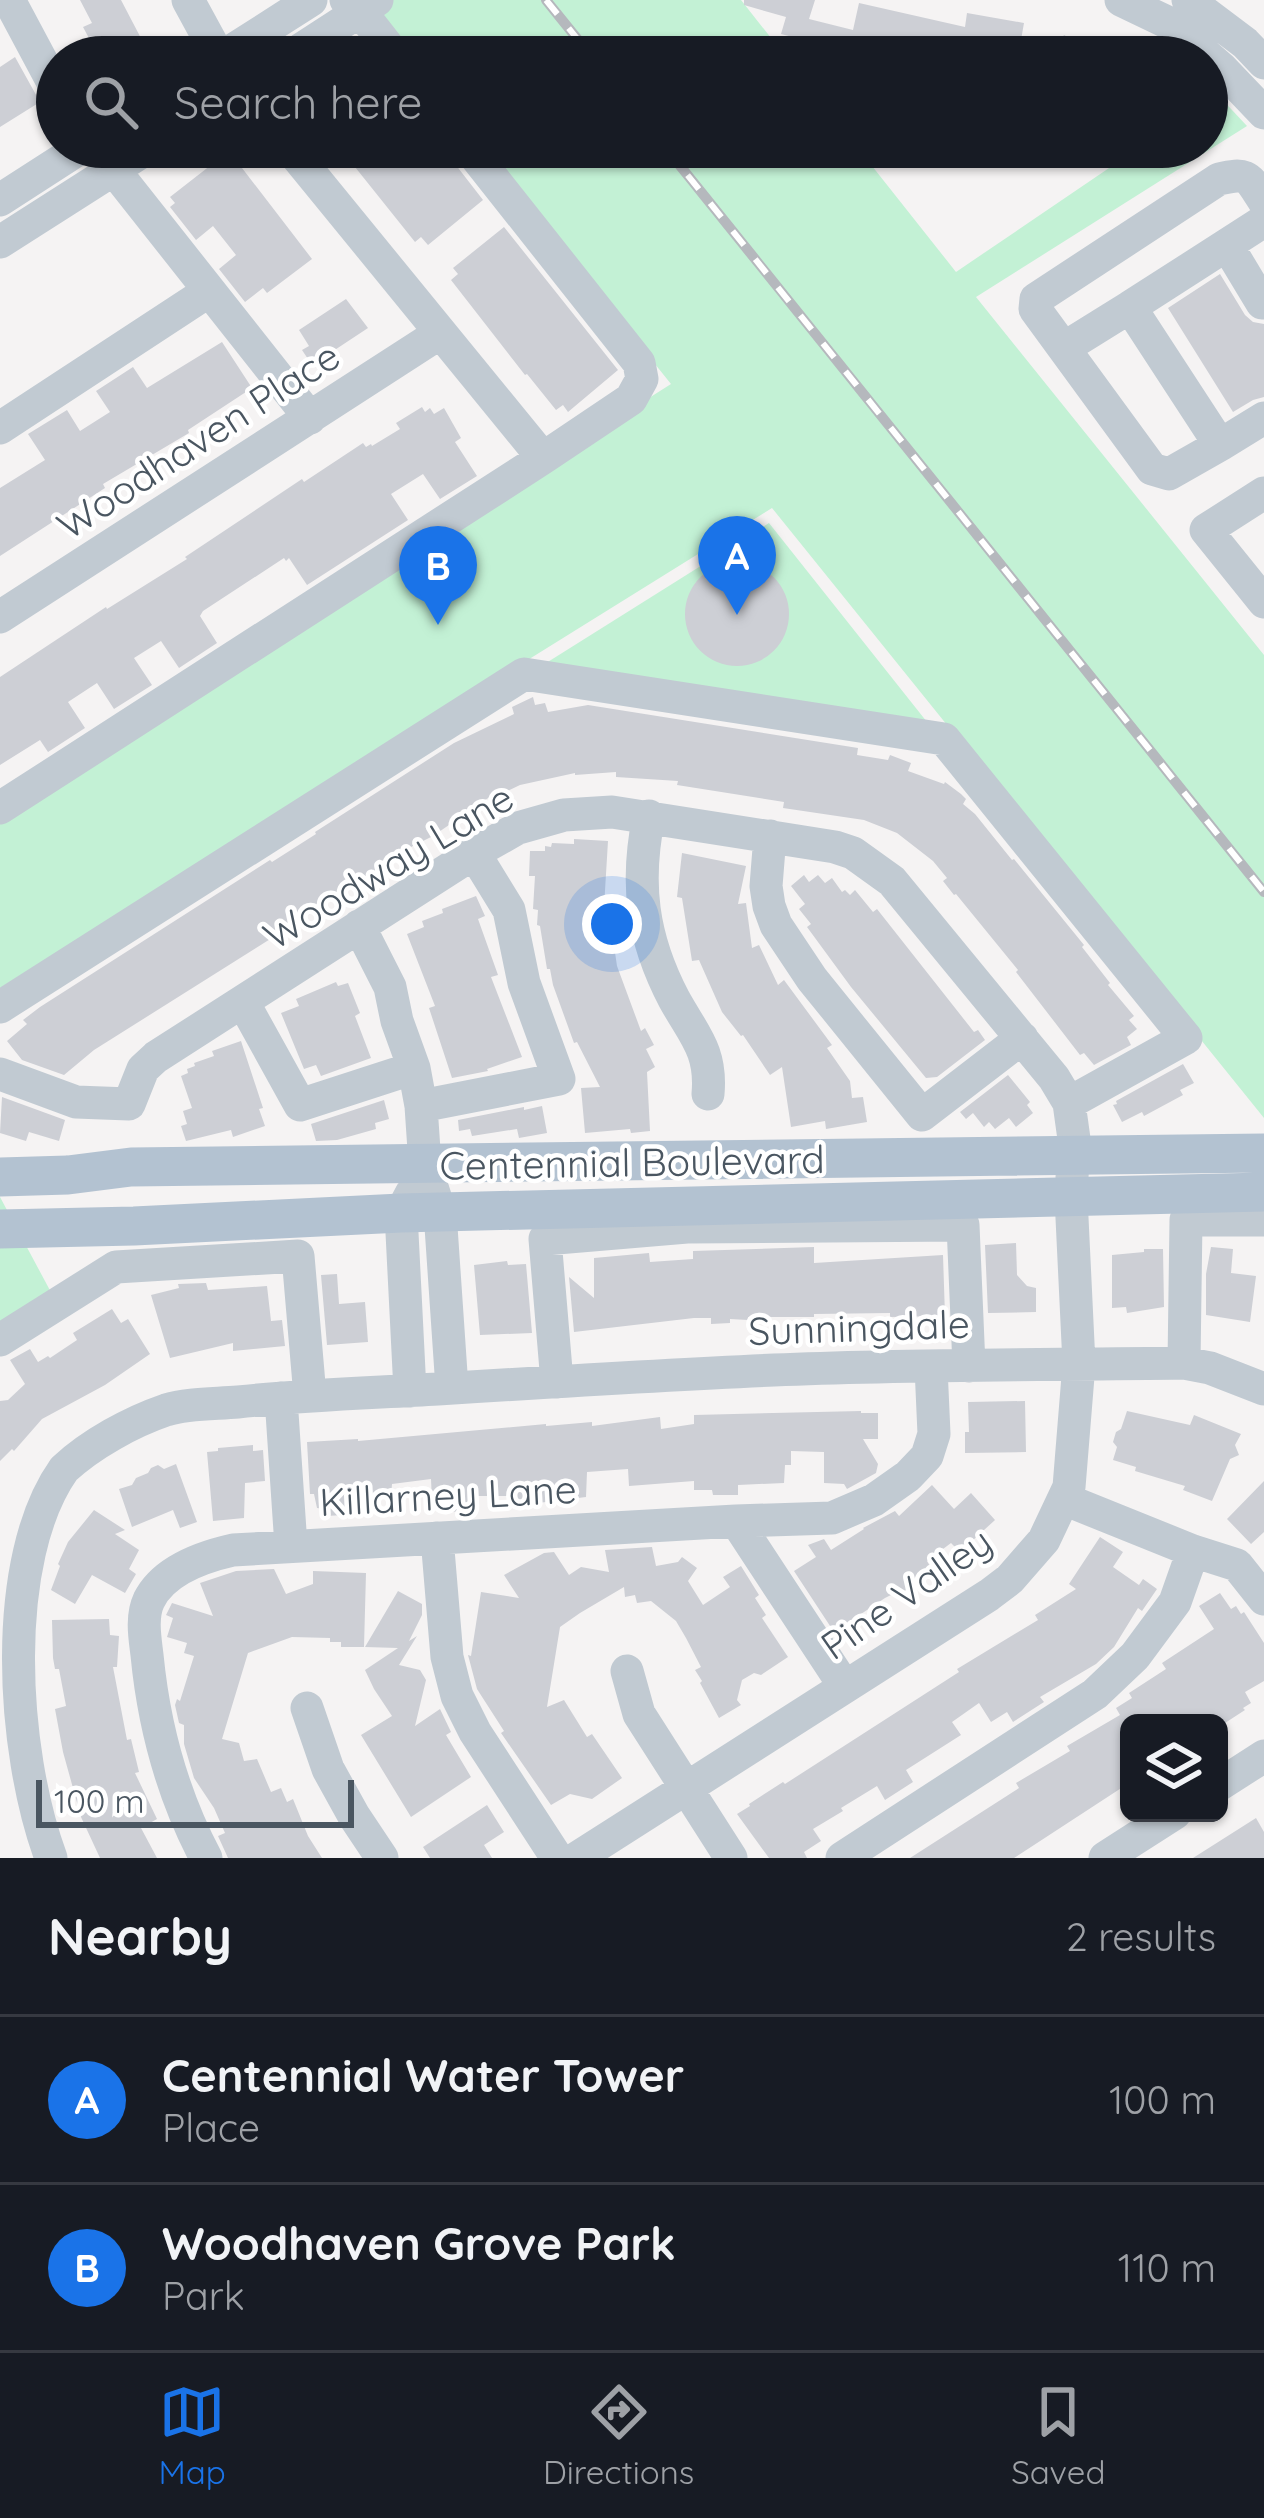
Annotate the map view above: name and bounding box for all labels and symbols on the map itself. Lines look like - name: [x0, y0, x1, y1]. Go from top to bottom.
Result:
- street label: Woodhaven Place: [48, 330, 348, 550]
- pin: A: [698, 516, 776, 615]
- pin: B: [399, 526, 477, 625]
- street label: Woodway Lane: [254, 772, 522, 960]
- your location: [582, 894, 642, 954]
- street label: Centennial Boulevard: [439, 1134, 825, 1190]
- street label: Sunningdale: [747, 1299, 971, 1355]
- street label: Killarney Lane: [318, 1464, 578, 1526]
- street label: Pine Valley: [811, 1516, 1001, 1670]
- scale bar: [36, 1774, 354, 1827]

